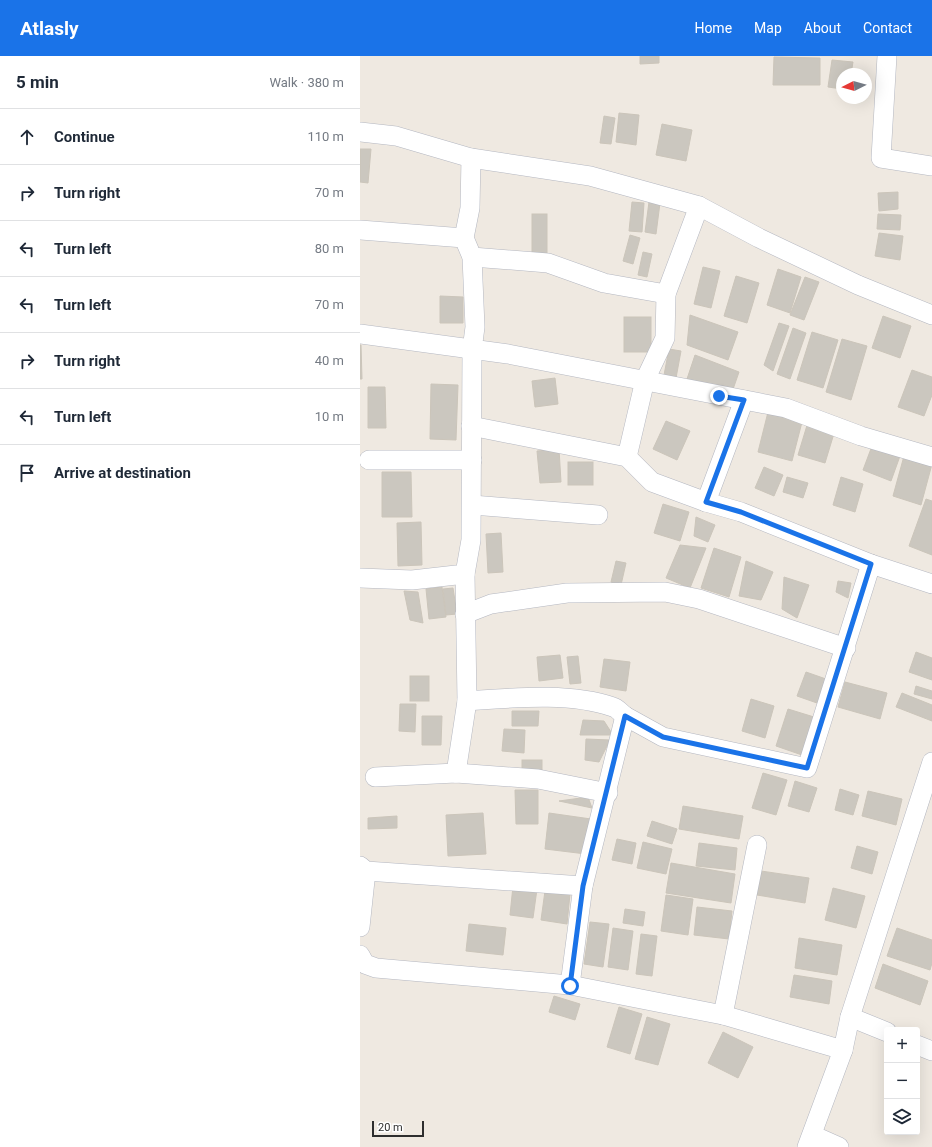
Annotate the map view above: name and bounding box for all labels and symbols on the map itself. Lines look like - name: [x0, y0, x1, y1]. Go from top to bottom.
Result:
- north arrow: [836, 68, 872, 104]
- route end: [710, 387, 728, 405]
- route start: [561, 977, 579, 995]
- scale bar: [372, 1119, 424, 1138]

